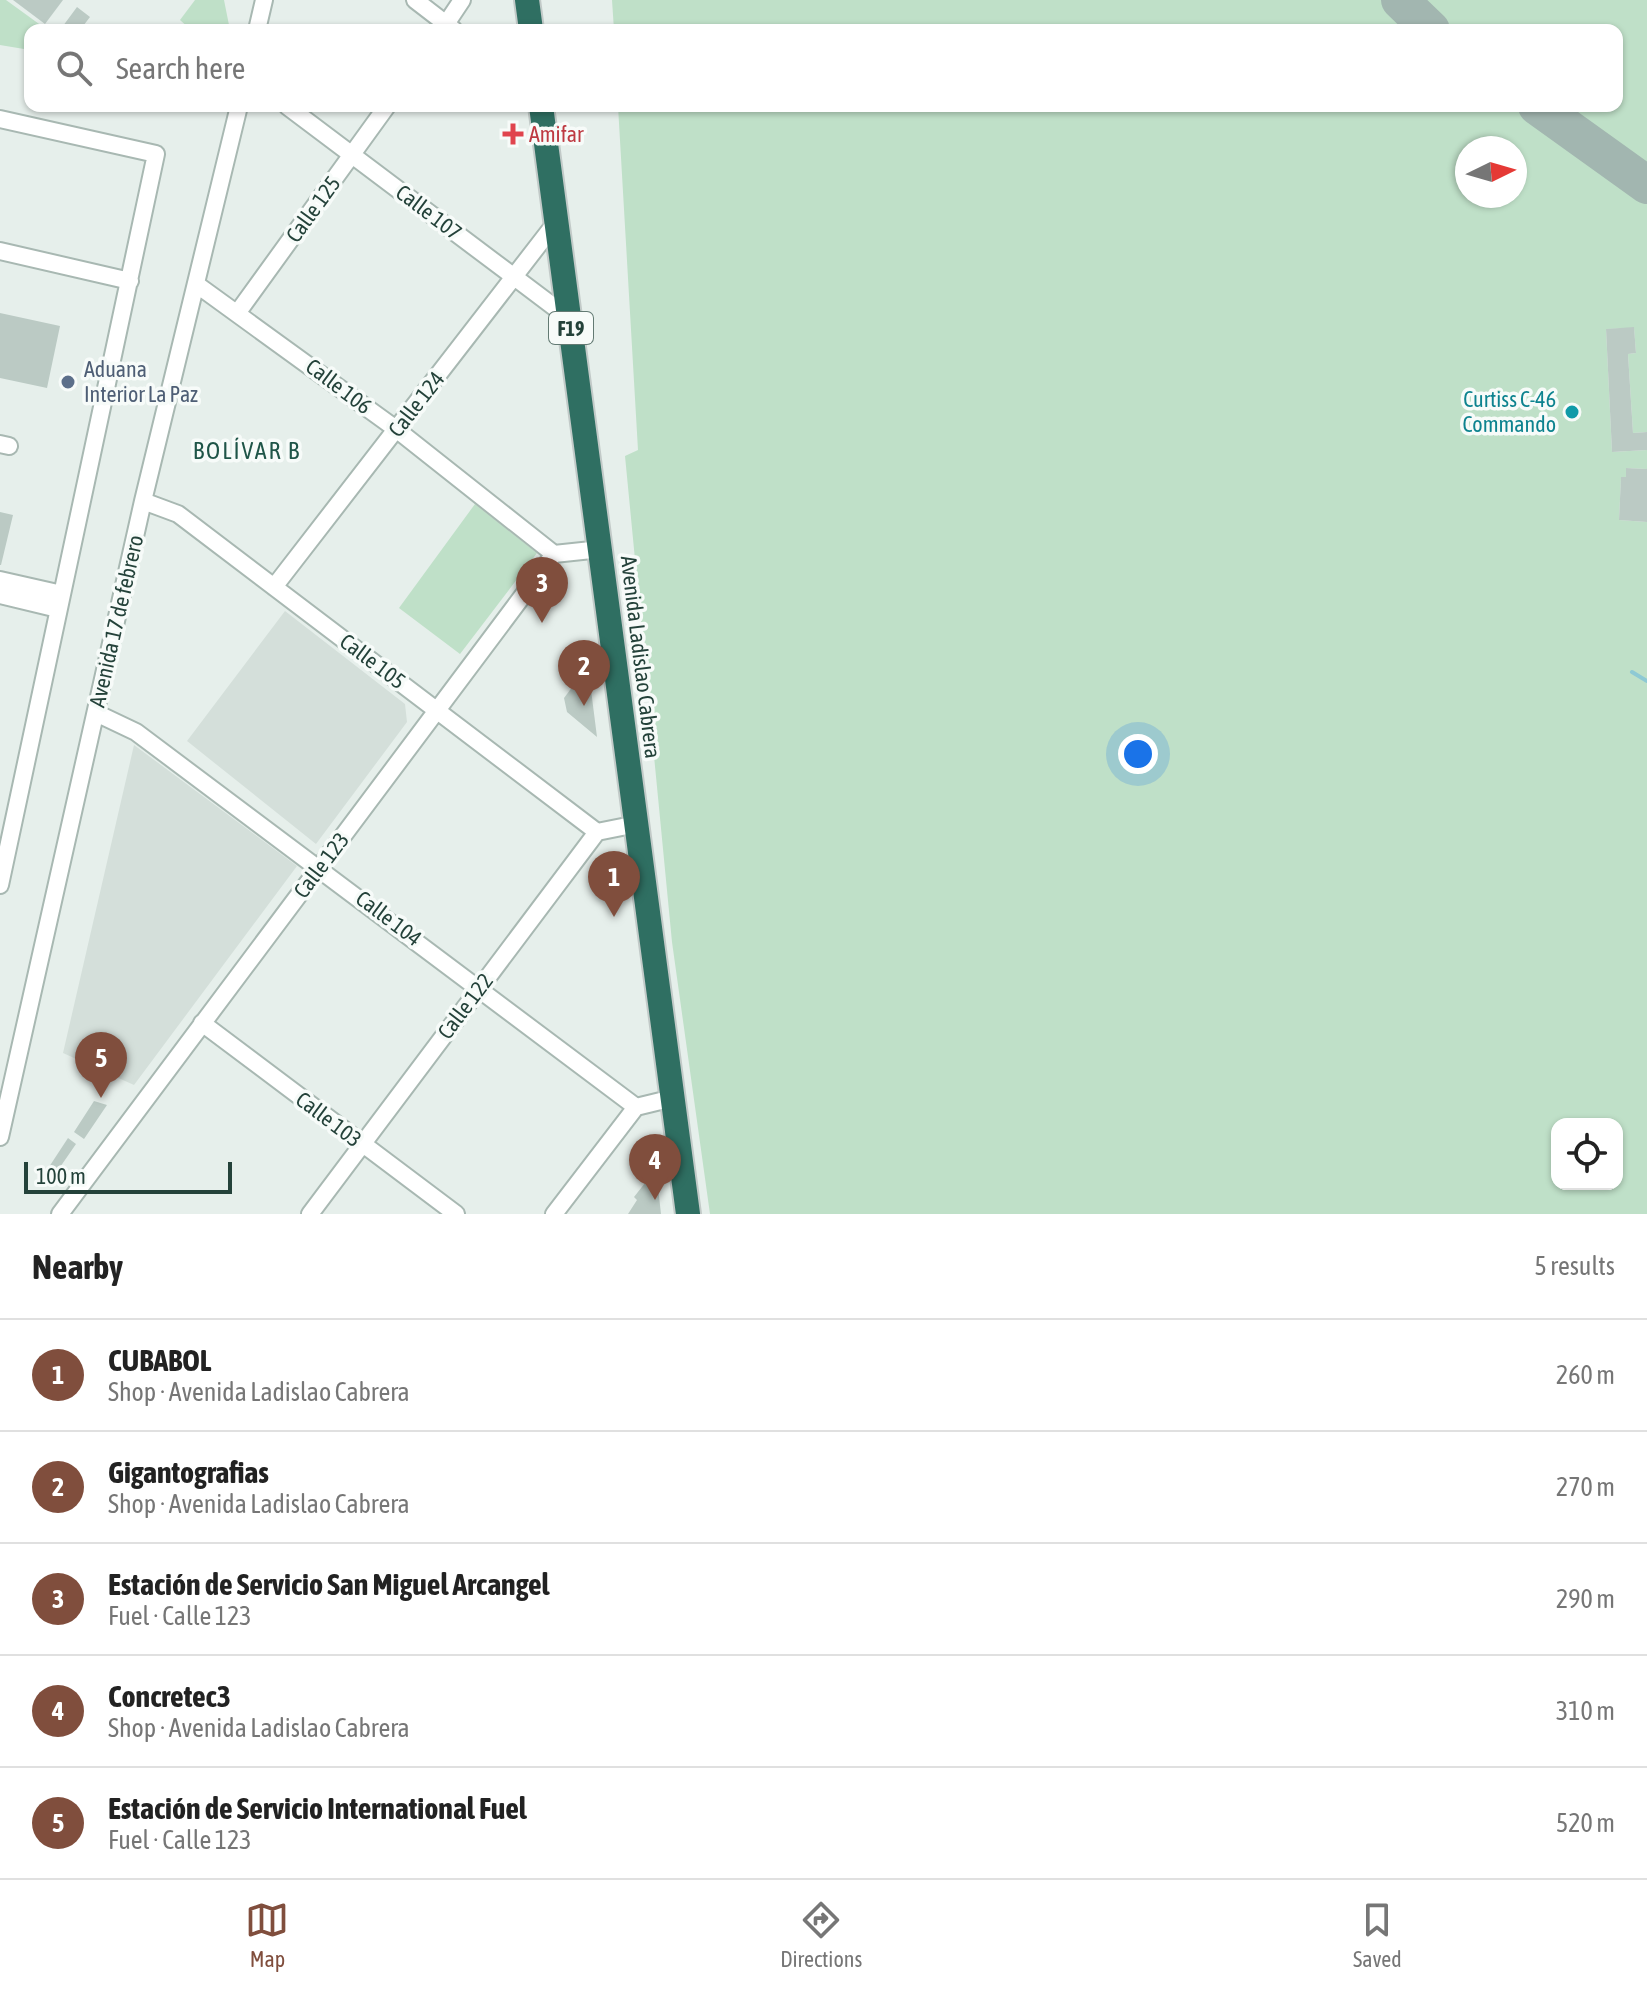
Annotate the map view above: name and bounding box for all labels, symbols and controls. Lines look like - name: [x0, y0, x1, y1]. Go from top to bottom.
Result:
- search box: [24, 24, 1623, 112]
- icon: search: [52, 46, 96, 90]
- text: Search here: [116, 51, 245, 85]
- place label: Amifar: [529, 121, 584, 147]
- marker: Amifar: [504, 125, 522, 143]
- north arrow: [1455, 136, 1527, 208]
- street label: Calle 125: [280, 171, 346, 247]
- street label: Calle 107: [391, 179, 467, 245]
- road number: F19: [549, 312, 593, 344]
- street label: Calle 106: [301, 353, 377, 419]
- place label: Aduana Interior La Paz: [84, 356, 198, 407]
- street label: Calle 124: [382, 366, 450, 442]
- marker: Aduana Interior La Paz: [59, 373, 77, 391]
- place label: Curtiss C-46 Commando: [1462, 386, 1556, 437]
- marker: Curtiss C-46 Commando: [1563, 403, 1581, 421]
- district label: BOLÍVAR B: [193, 437, 301, 464]
- street label: Avenida 17 de febrero: [84, 532, 148, 710]
- street label: Avenida Ladislao Cabrera: [616, 554, 666, 760]
- pin: 3: [516, 557, 568, 623]
- street label: Calle 105: [335, 628, 411, 694]
- pin: 2: [558, 640, 610, 706]
- your location: [1118, 734, 1158, 774]
- street label: Calle 123: [288, 827, 354, 903]
- pin: 1: [588, 851, 640, 917]
- street label: Calle 104: [351, 885, 427, 951]
- street label: Calle 122: [432, 968, 498, 1044]
- pin: 5: [75, 1032, 127, 1098]
- street label: Calle 103: [291, 1086, 367, 1152]
- map controls: [1551, 1118, 1623, 1190]
- button: locate: [1551, 1118, 1623, 1190]
- pin: 4: [629, 1134, 681, 1200]
- scale bar: [24, 1158, 232, 1194]
- text: 100 m: [36, 1163, 86, 1189]
- text: Nearby: [32, 1247, 123, 1286]
- text: 5 results: [1534, 1251, 1615, 1281]
- text: CUBABOL: [108, 1343, 211, 1377]
- text: 1: [52, 1360, 64, 1390]
- text: 260 m: [1556, 1360, 1615, 1390]
- text: Shop · Avenida Ladislao Cabrera: [108, 1377, 410, 1407]
- text: Gigantografias: [108, 1455, 269, 1489]
- text: 2: [52, 1472, 64, 1502]
- text: 270 m: [1556, 1472, 1615, 1502]
- text: Shop · Avenida Ladislao Cabrera: [108, 1489, 410, 1519]
- text: Estación de Servicio San Miguel Arcangel: [108, 1567, 550, 1601]
- text: 3: [52, 1584, 64, 1614]
- text: 290 m: [1556, 1584, 1615, 1614]
- text: Fuel · Calle 123: [108, 1601, 252, 1631]
- text: Concretec3: [108, 1679, 231, 1713]
- text: 4: [52, 1696, 64, 1726]
- text: 310 m: [1556, 1696, 1615, 1726]
- text: Shop · Avenida Ladislao Cabrera: [108, 1713, 410, 1743]
- text: Estación de Servicio International Fuel: [108, 1791, 527, 1825]
- text: 5: [52, 1808, 64, 1838]
- text: 520 m: [1556, 1808, 1615, 1838]
- text: Fuel · Calle 123: [108, 1825, 252, 1855]
- tab: Map: [245, 1898, 289, 1972]
- tab: Directions: [780, 1898, 862, 1972]
- tab: Saved: [1353, 1898, 1402, 1972]

